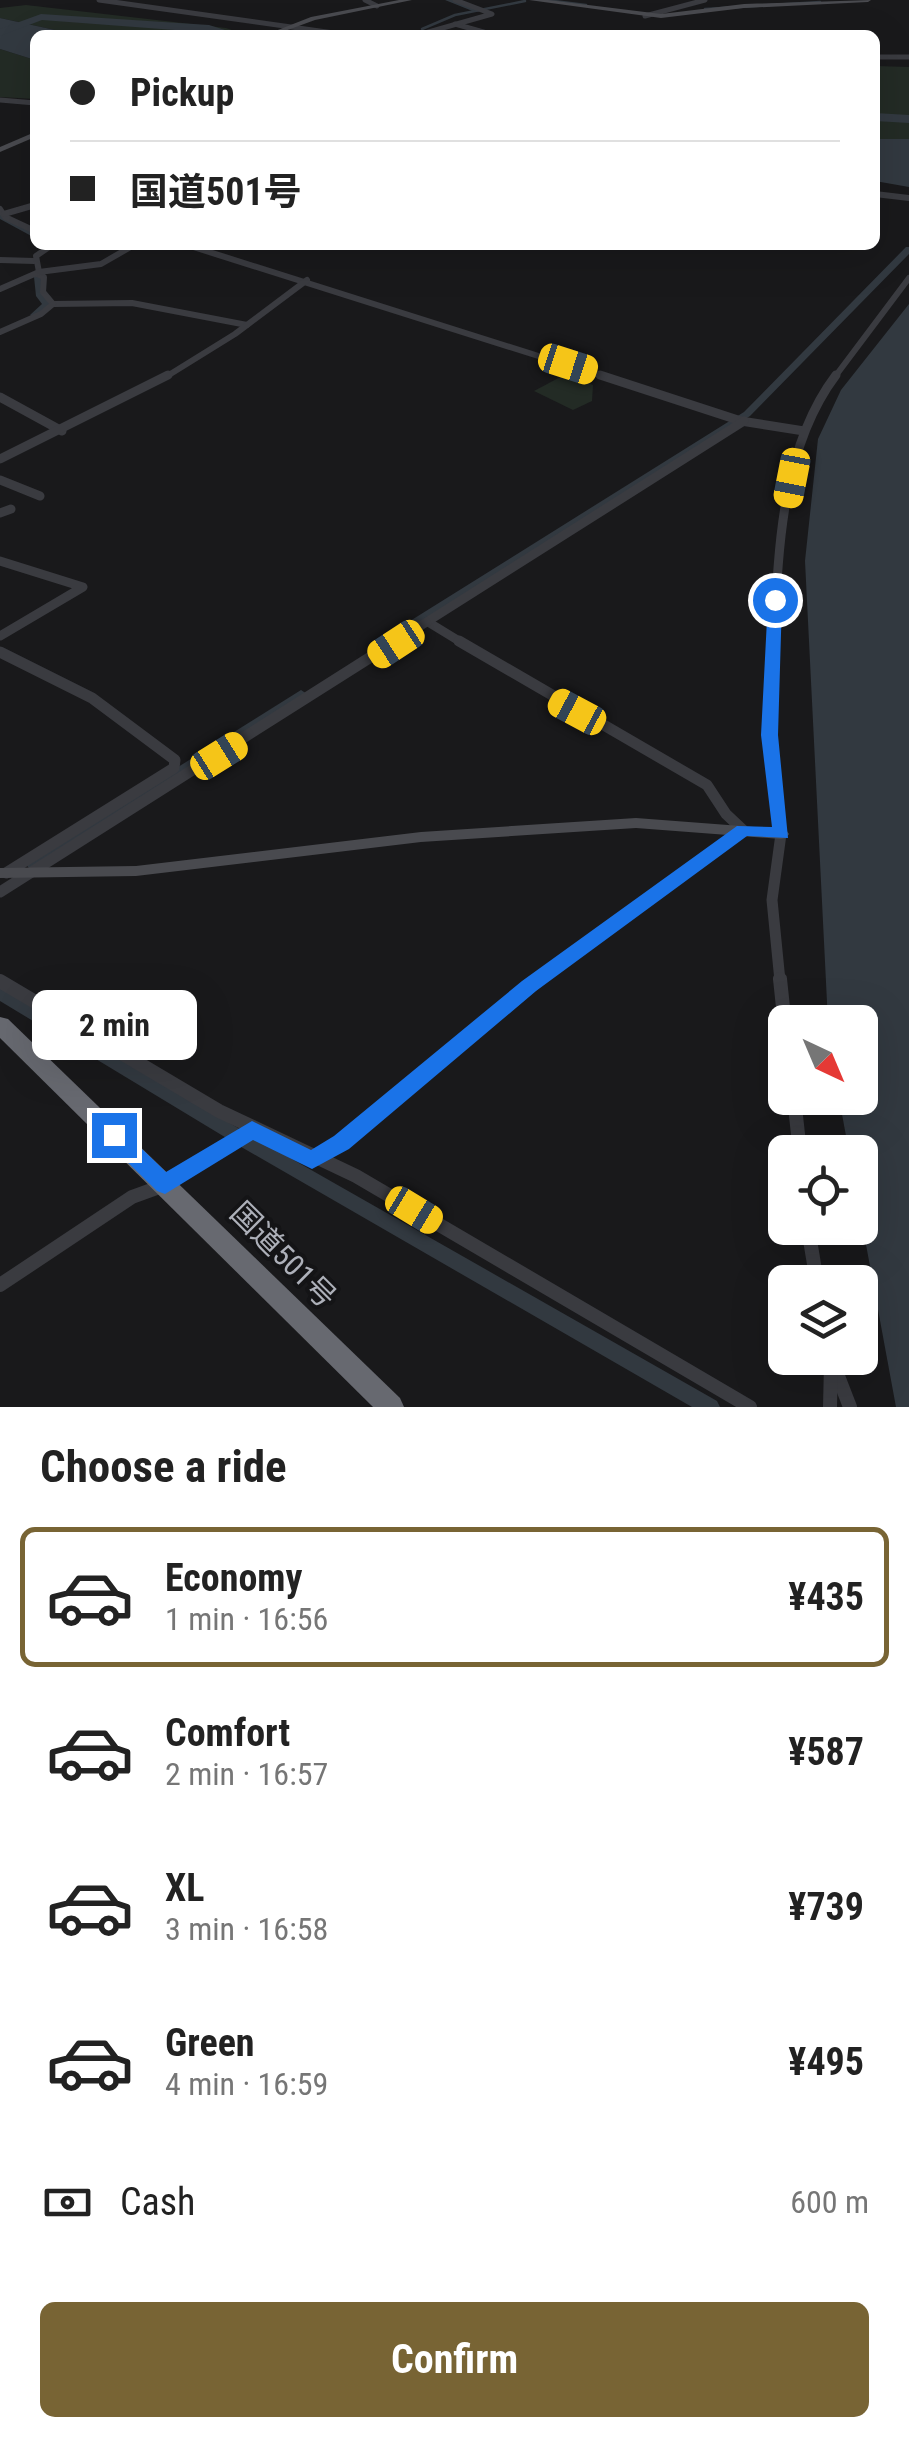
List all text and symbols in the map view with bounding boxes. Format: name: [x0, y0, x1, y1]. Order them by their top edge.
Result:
text: Pickup: [130, 71, 234, 115]
text: 国道501号: [130, 170, 302, 214]
car: [535, 340, 601, 388]
car: [772, 446, 812, 510]
route start: [753, 578, 798, 623]
car: [363, 615, 429, 673]
car: [543, 685, 611, 739]
car: [186, 727, 252, 785]
callout: 2 min: [32, 990, 196, 1060]
north arrow: [768, 1005, 878, 1115]
map controls: [768, 1005, 878, 1375]
text: 2 min: [79, 1006, 150, 1044]
route end: [92, 1113, 137, 1158]
button: locate: [768, 1135, 878, 1245]
car: [381, 1182, 447, 1238]
street label: 国道501号: [223, 1195, 343, 1315]
button: layers: [768, 1265, 878, 1375]
text: Choose a ride: [40, 1440, 287, 1493]
icon: car: [45, 1552, 135, 1642]
text: Economy: [165, 1556, 302, 1600]
text: ¥435: [788, 1575, 864, 1619]
text: 1 min · 16:56: [165, 1600, 328, 1638]
icon: car: [45, 1707, 135, 1797]
text: Comfort: [165, 1711, 290, 1755]
text: ¥587: [788, 1730, 864, 1774]
text: 2 min · 16:57: [165, 1755, 328, 1793]
icon: car: [45, 1862, 135, 1952]
text: XL: [165, 1866, 204, 1910]
text: ¥739: [788, 1885, 864, 1929]
text: 3 min · 16:58: [165, 1910, 328, 1948]
icon: car: [45, 2017, 135, 2107]
text: Green: [165, 2021, 255, 2065]
text: ¥495: [788, 2040, 864, 2084]
text: 4 min · 16:59: [165, 2065, 328, 2103]
icon: cash: [40, 2175, 95, 2230]
text: Cash: [120, 2180, 195, 2224]
text: 600 m: [790, 2183, 869, 2221]
button: Confirm: [40, 2302, 869, 2417]

